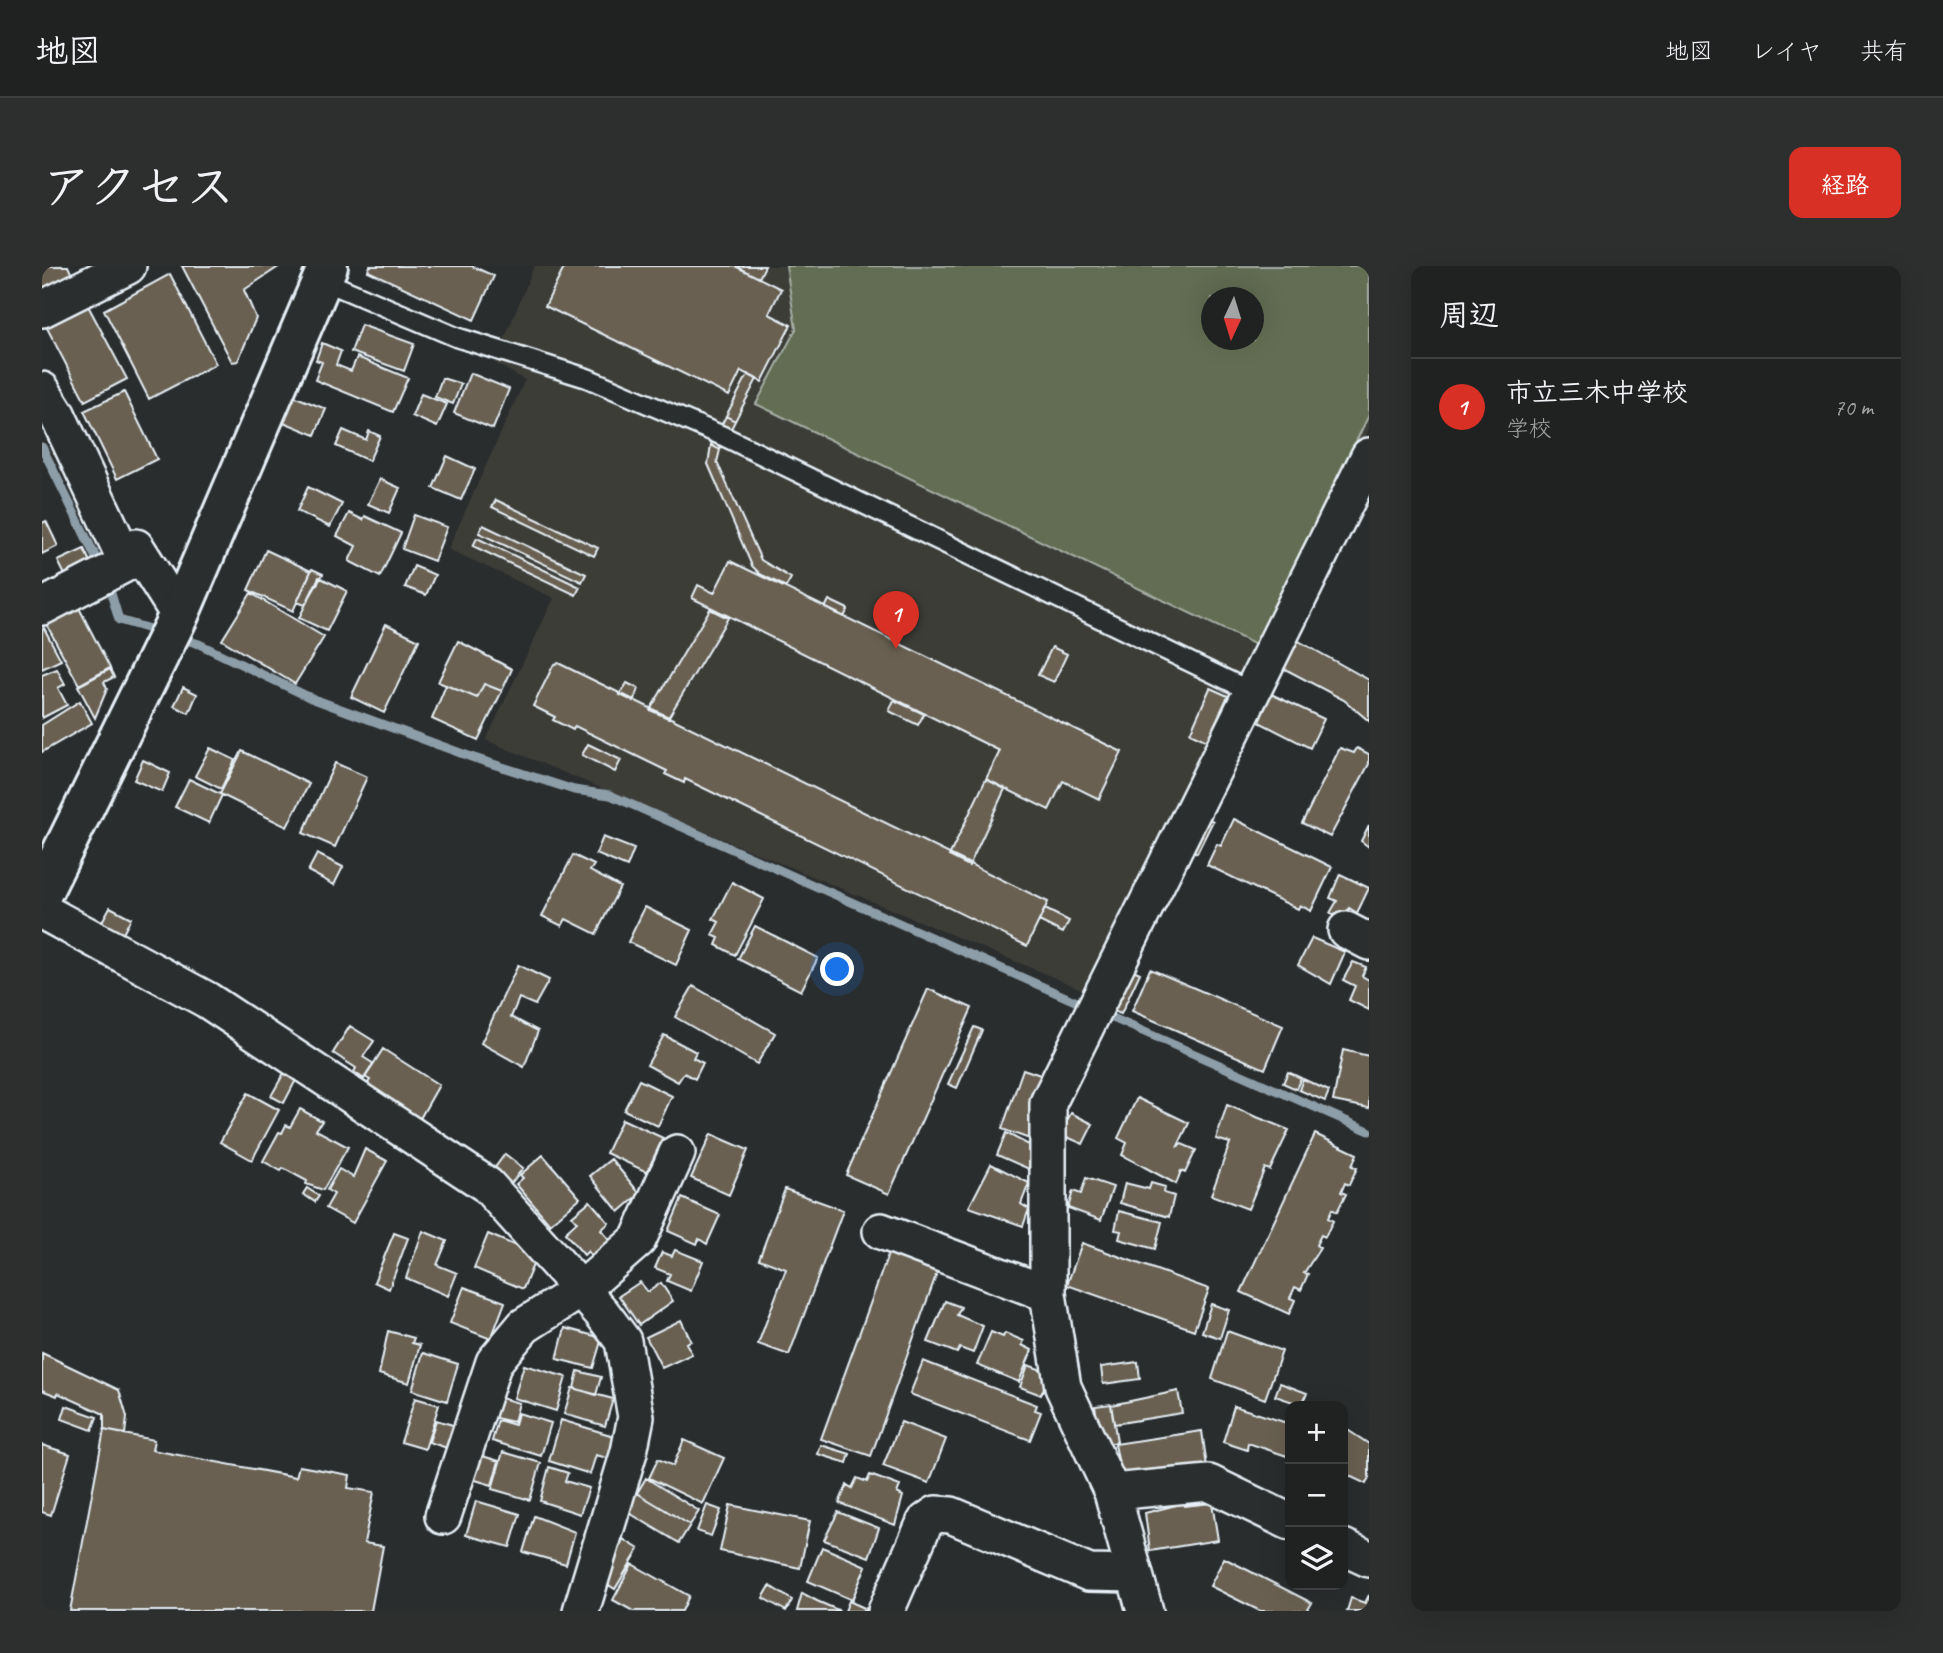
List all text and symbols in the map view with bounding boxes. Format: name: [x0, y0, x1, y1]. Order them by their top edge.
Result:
text: 地図: [35, 30, 101, 72]
text: 地図: [1665, 36, 1713, 66]
text: レイヤ: [1751, 36, 1822, 66]
text: 共有: [1860, 36, 1908, 66]
button: 経路: [1789, 147, 1901, 218]
text: アクセス: [42, 156, 235, 218]
north arrow: [1201, 287, 1264, 350]
text: 周辺: [1439, 296, 1499, 334]
text: 市立三木中学校: [1506, 376, 1688, 409]
text: 1: [1457, 393, 1467, 422]
text: 70 m: [1834, 393, 1873, 422]
text: 学校: [1506, 414, 1552, 443]
pin: 1: [873, 591, 919, 649]
your location: [820, 952, 854, 986]
map controls: [1285, 1401, 1348, 1590]
button: +: [1285, 1401, 1348, 1464]
button: −: [1285, 1464, 1348, 1527]
button: layers: [1285, 1527, 1348, 1590]

